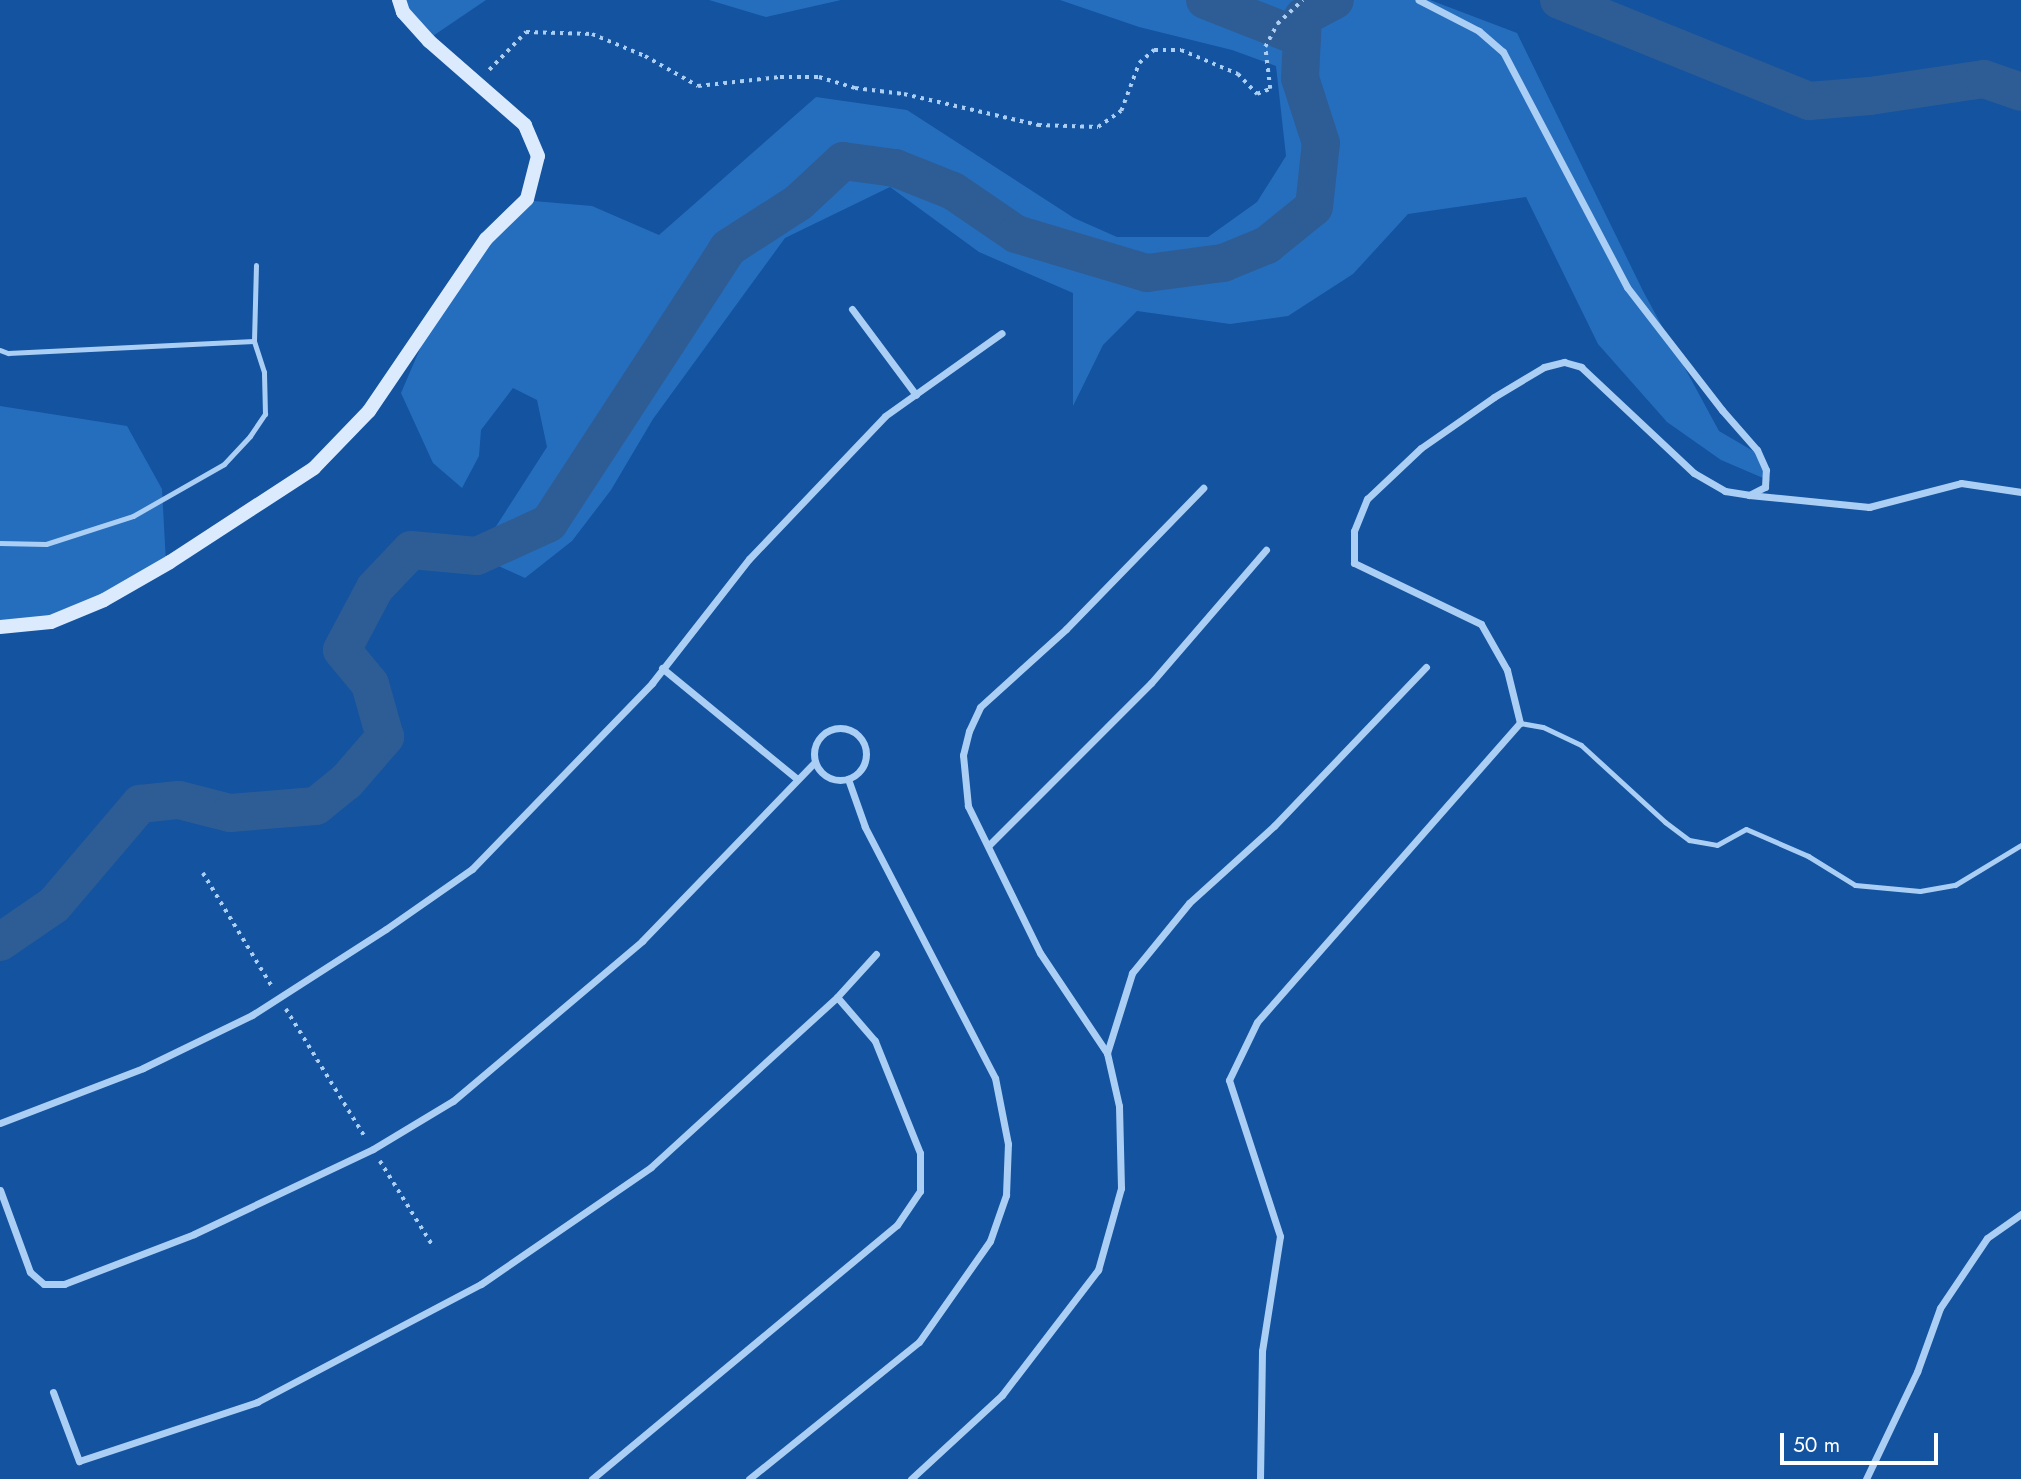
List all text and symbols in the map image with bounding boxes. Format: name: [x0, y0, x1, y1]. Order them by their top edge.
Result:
scale bar: [1783, 1420, 1940, 1464]
text: 50 m: [1793, 1430, 1840, 1460]

